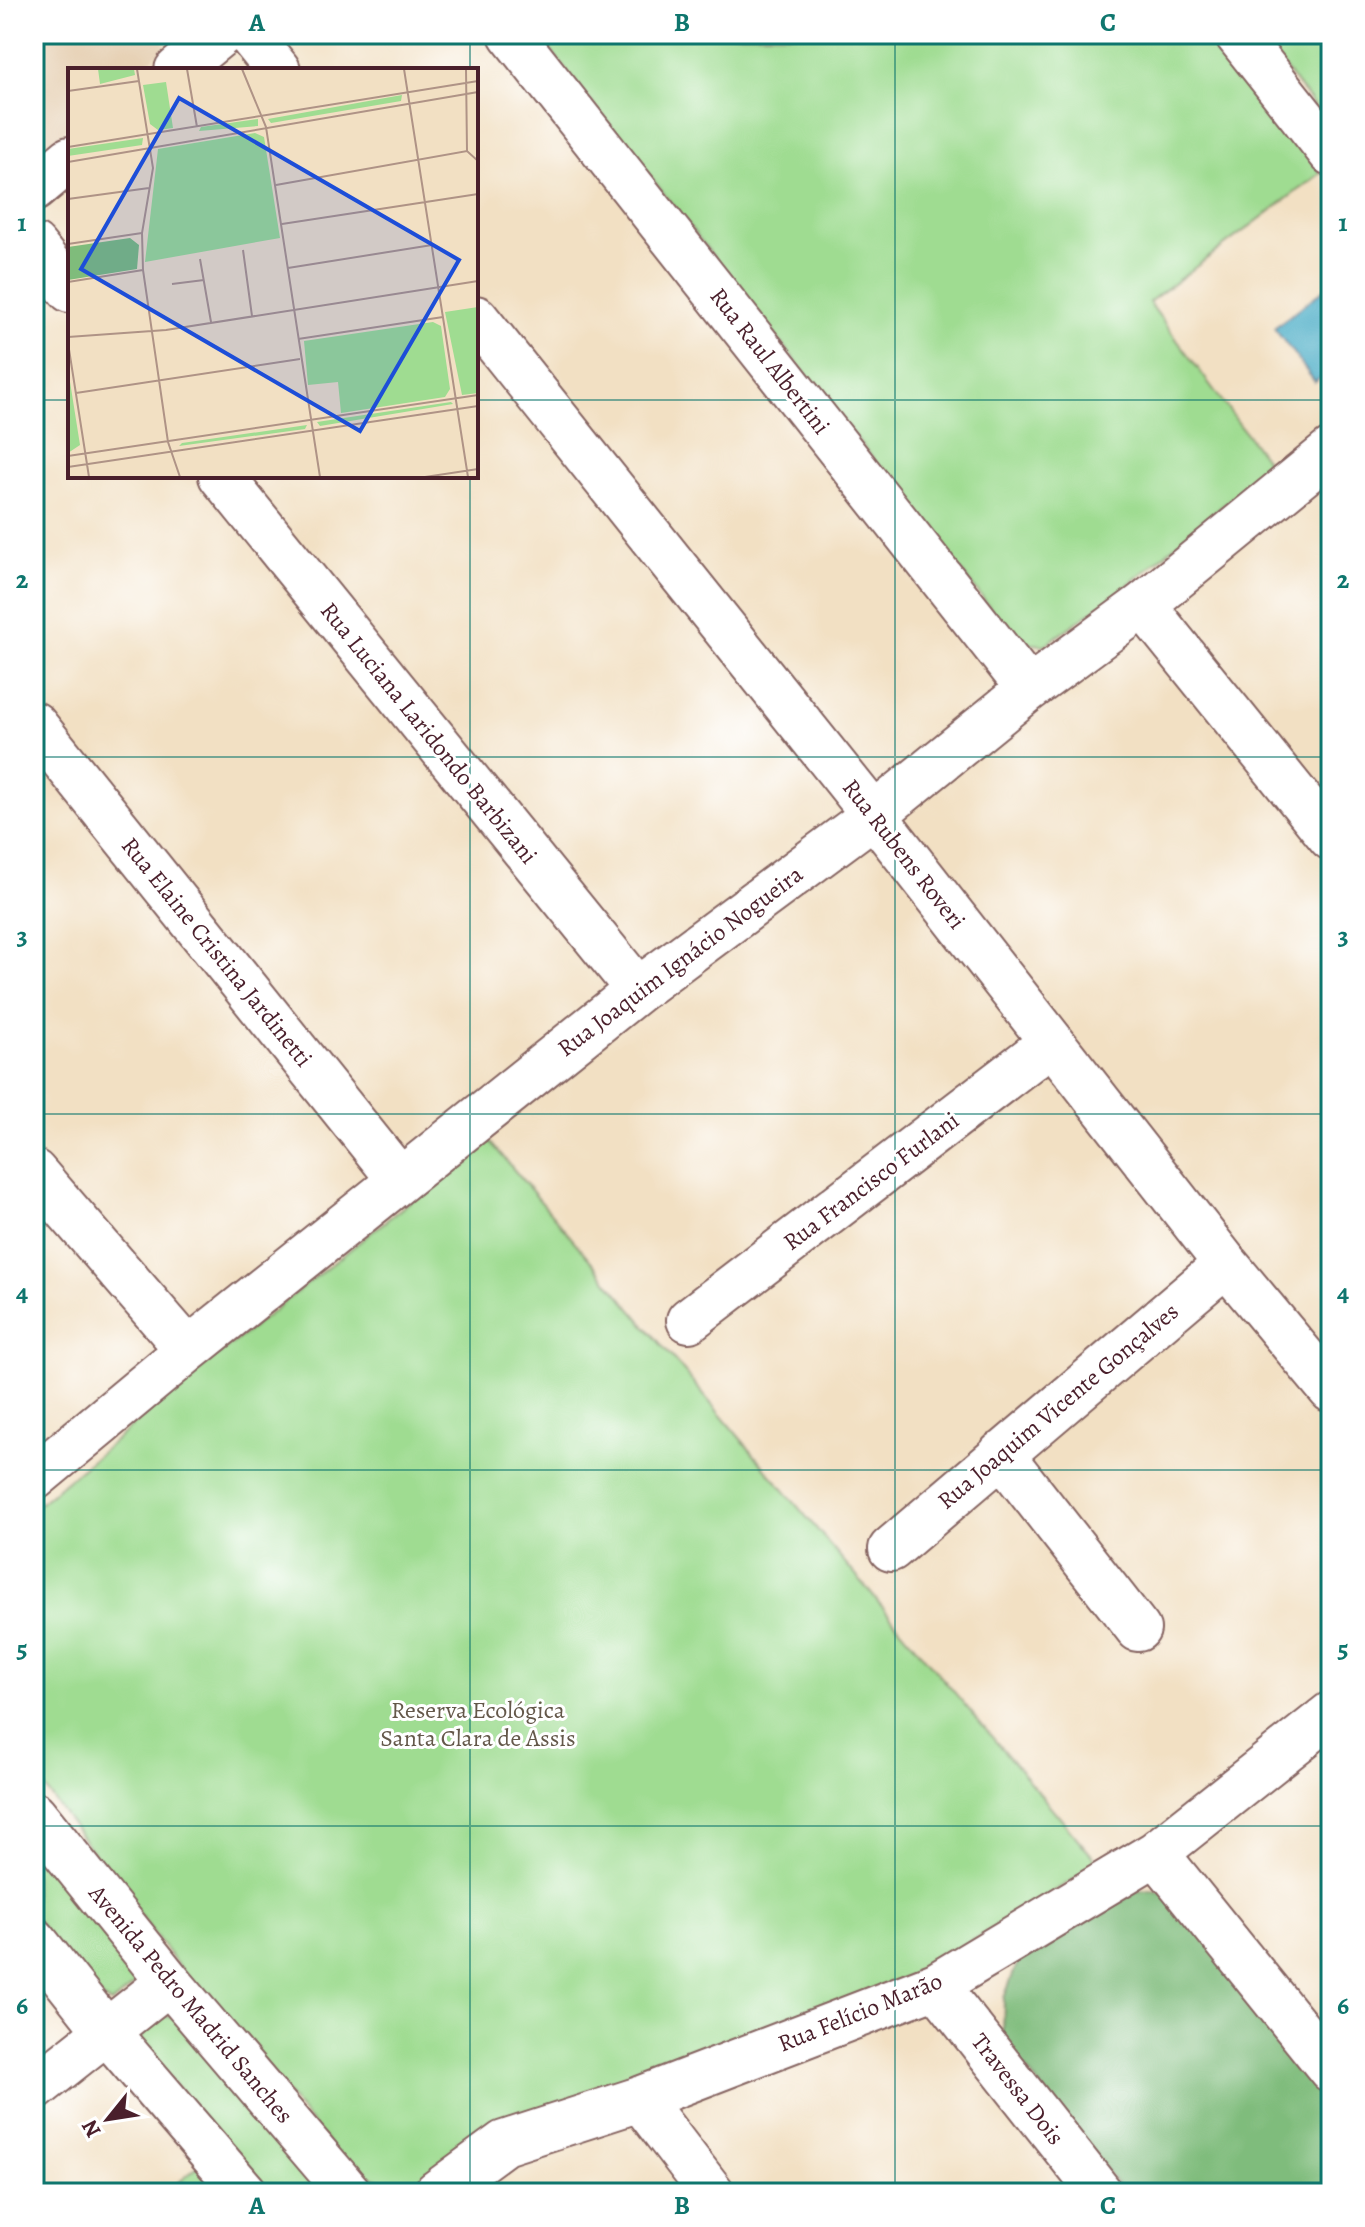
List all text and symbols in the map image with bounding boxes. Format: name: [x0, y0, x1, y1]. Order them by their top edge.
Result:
text: A: [248, 5, 266, 40]
text: B: [674, 5, 690, 40]
text: C: [1100, 5, 1116, 40]
inset map: [68, 68, 478, 478]
text: 1: [17, 205, 27, 240]
text: 1: [1338, 205, 1348, 240]
street label: Rua Raul Albertini: [703, 281, 837, 441]
text: 2: [16, 562, 29, 597]
text: 2: [1337, 562, 1350, 597]
street label: Rua Luciana Laridondo Barbizani: [313, 596, 545, 870]
street label: Rua Rubens Roveri: [835, 772, 973, 936]
street label: Rua Elaine Cristina Jardinetti: [114, 830, 320, 1074]
street label: Rua Joaquim Ignácio Nogueira: [551, 858, 810, 1064]
text: 3: [16, 918, 28, 953]
text: 3: [1337, 918, 1349, 953]
street label: Rua Francisco Furlani: [777, 1104, 965, 1258]
text: 4: [16, 1275, 28, 1310]
text: 4: [1337, 1275, 1349, 1310]
street label: Rua Joaquim Vicente Gonçalves: [931, 1296, 1185, 1516]
text: 5: [16, 1631, 28, 1666]
text: 5: [1337, 1631, 1349, 1666]
park label: Reserva Ecológica Santa Clara de Assis: [380, 1694, 576, 1754]
street label: Avenida Pedro Madrid Sanches: [81, 1877, 300, 2130]
street label: Rua Felício Marão: [773, 1964, 947, 2060]
text: 6: [16, 1988, 28, 2023]
text: 6: [1337, 1988, 1349, 2023]
street label: Travessa Dois: [964, 2027, 1072, 2151]
north arrow: [68, 2079, 148, 2159]
text: N: [75, 2114, 109, 2143]
text: A: [248, 2188, 266, 2223]
text: B: [674, 2188, 690, 2223]
text: C: [1100, 2188, 1116, 2223]

